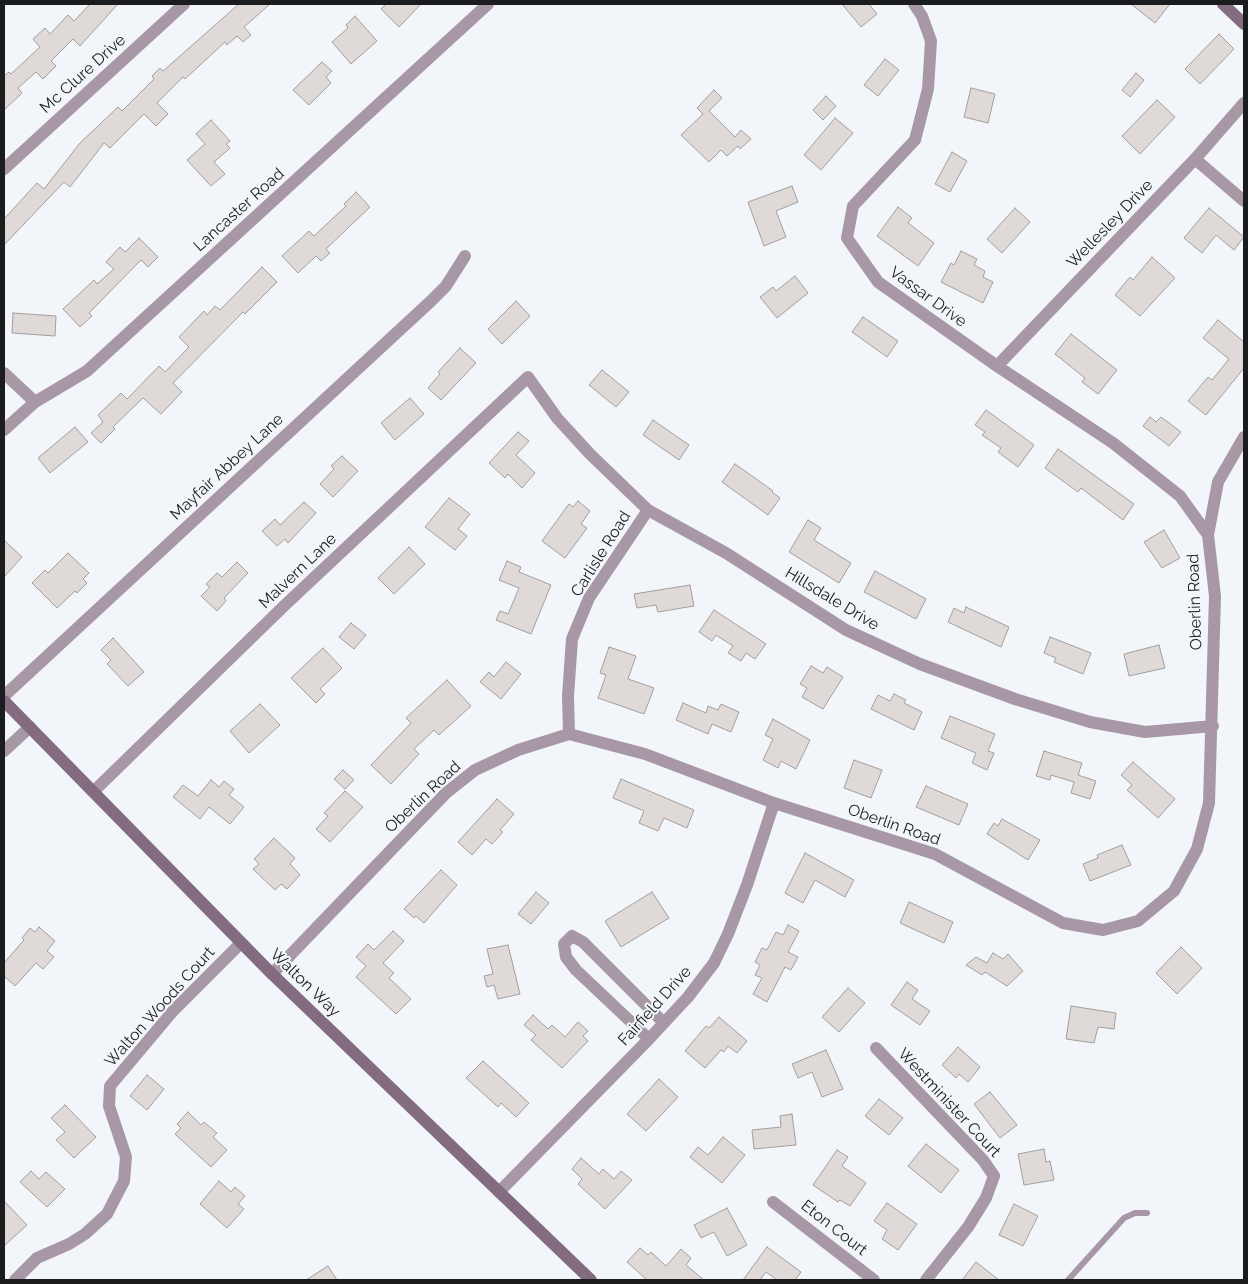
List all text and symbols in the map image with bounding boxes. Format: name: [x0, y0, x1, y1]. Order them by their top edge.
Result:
street label: Mc Clure Drive: [36, 31, 130, 117]
street label: Lancaster Road: [190, 164, 288, 256]
street label: Wellesley Drive: [1063, 176, 1157, 272]
street label: Vassar Drive: [886, 263, 970, 331]
street label: Mayfair Abbey Lane: [167, 410, 287, 524]
street label: Carlisle Road: [567, 508, 635, 600]
street label: Malvern Lane: [255, 529, 341, 613]
street label: Oberlin Road: [1184, 553, 1206, 651]
street label: Hillsdale Drive: [781, 563, 883, 635]
street label: Oberlin Road: [381, 757, 465, 837]
street label: Oberlin Road: [845, 800, 943, 850]
street label: Walton Woods Court: [101, 943, 219, 1071]
street label: Walton Way: [266, 945, 344, 1021]
street label: Fairfield Drive: [614, 962, 696, 1050]
street label: Westminister Court: [894, 1044, 1004, 1162]
street label: Eton Court: [797, 1196, 871, 1260]

